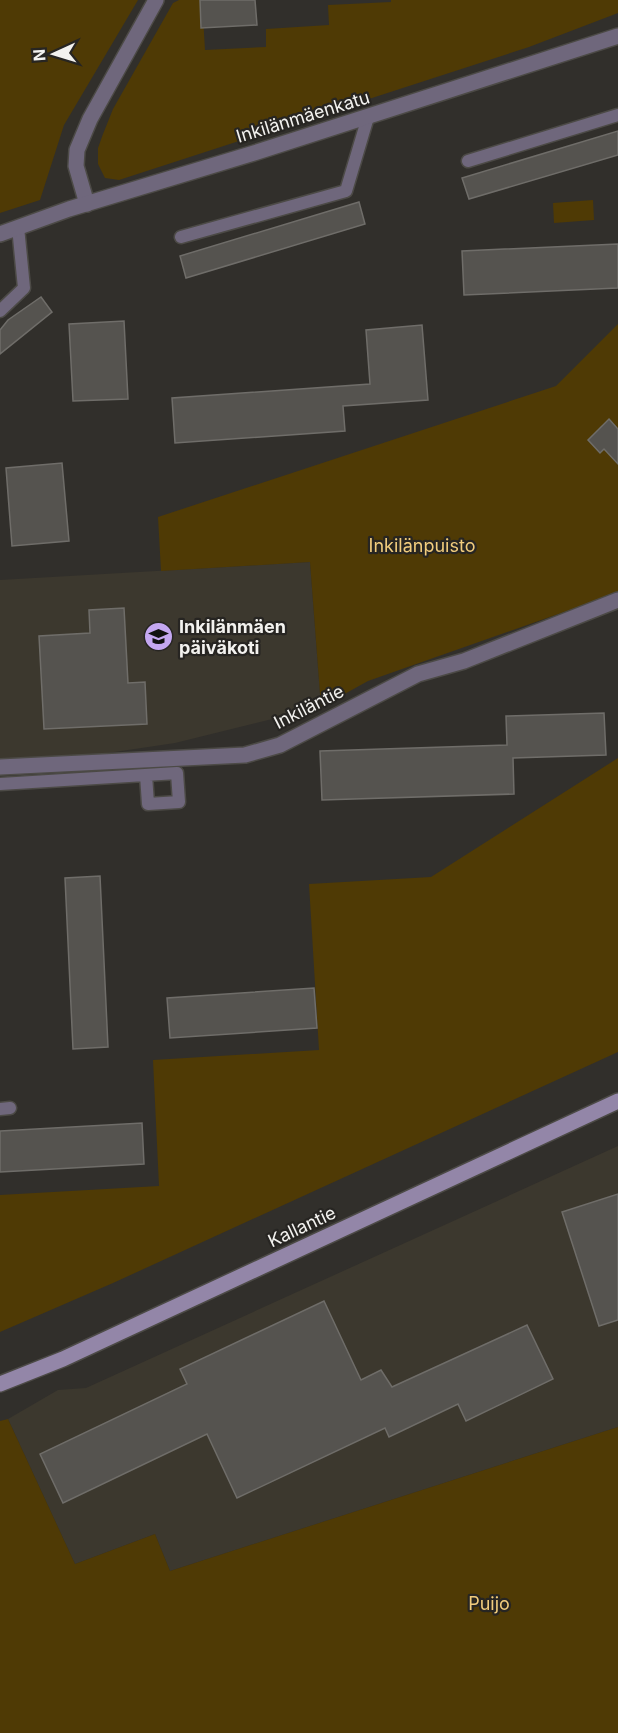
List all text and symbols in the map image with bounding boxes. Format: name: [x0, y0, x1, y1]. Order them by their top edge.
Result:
north arrow: [24, 24, 84, 84]
text: N: [29, 48, 49, 62]
street label: Inkilänmäenkatu: [234, 86, 372, 147]
park label: Inkilänpuisto: [369, 535, 475, 556]
place label: Inkilänmäen päiväkoti: [179, 616, 286, 658]
school or university icon: Inkilänmäen päiväkoti: [142, 621, 174, 653]
street label: Inkiläntie: [270, 680, 347, 733]
street label: Kallantie: [265, 1202, 339, 1251]
park label: Puijo: [468, 1593, 510, 1614]

